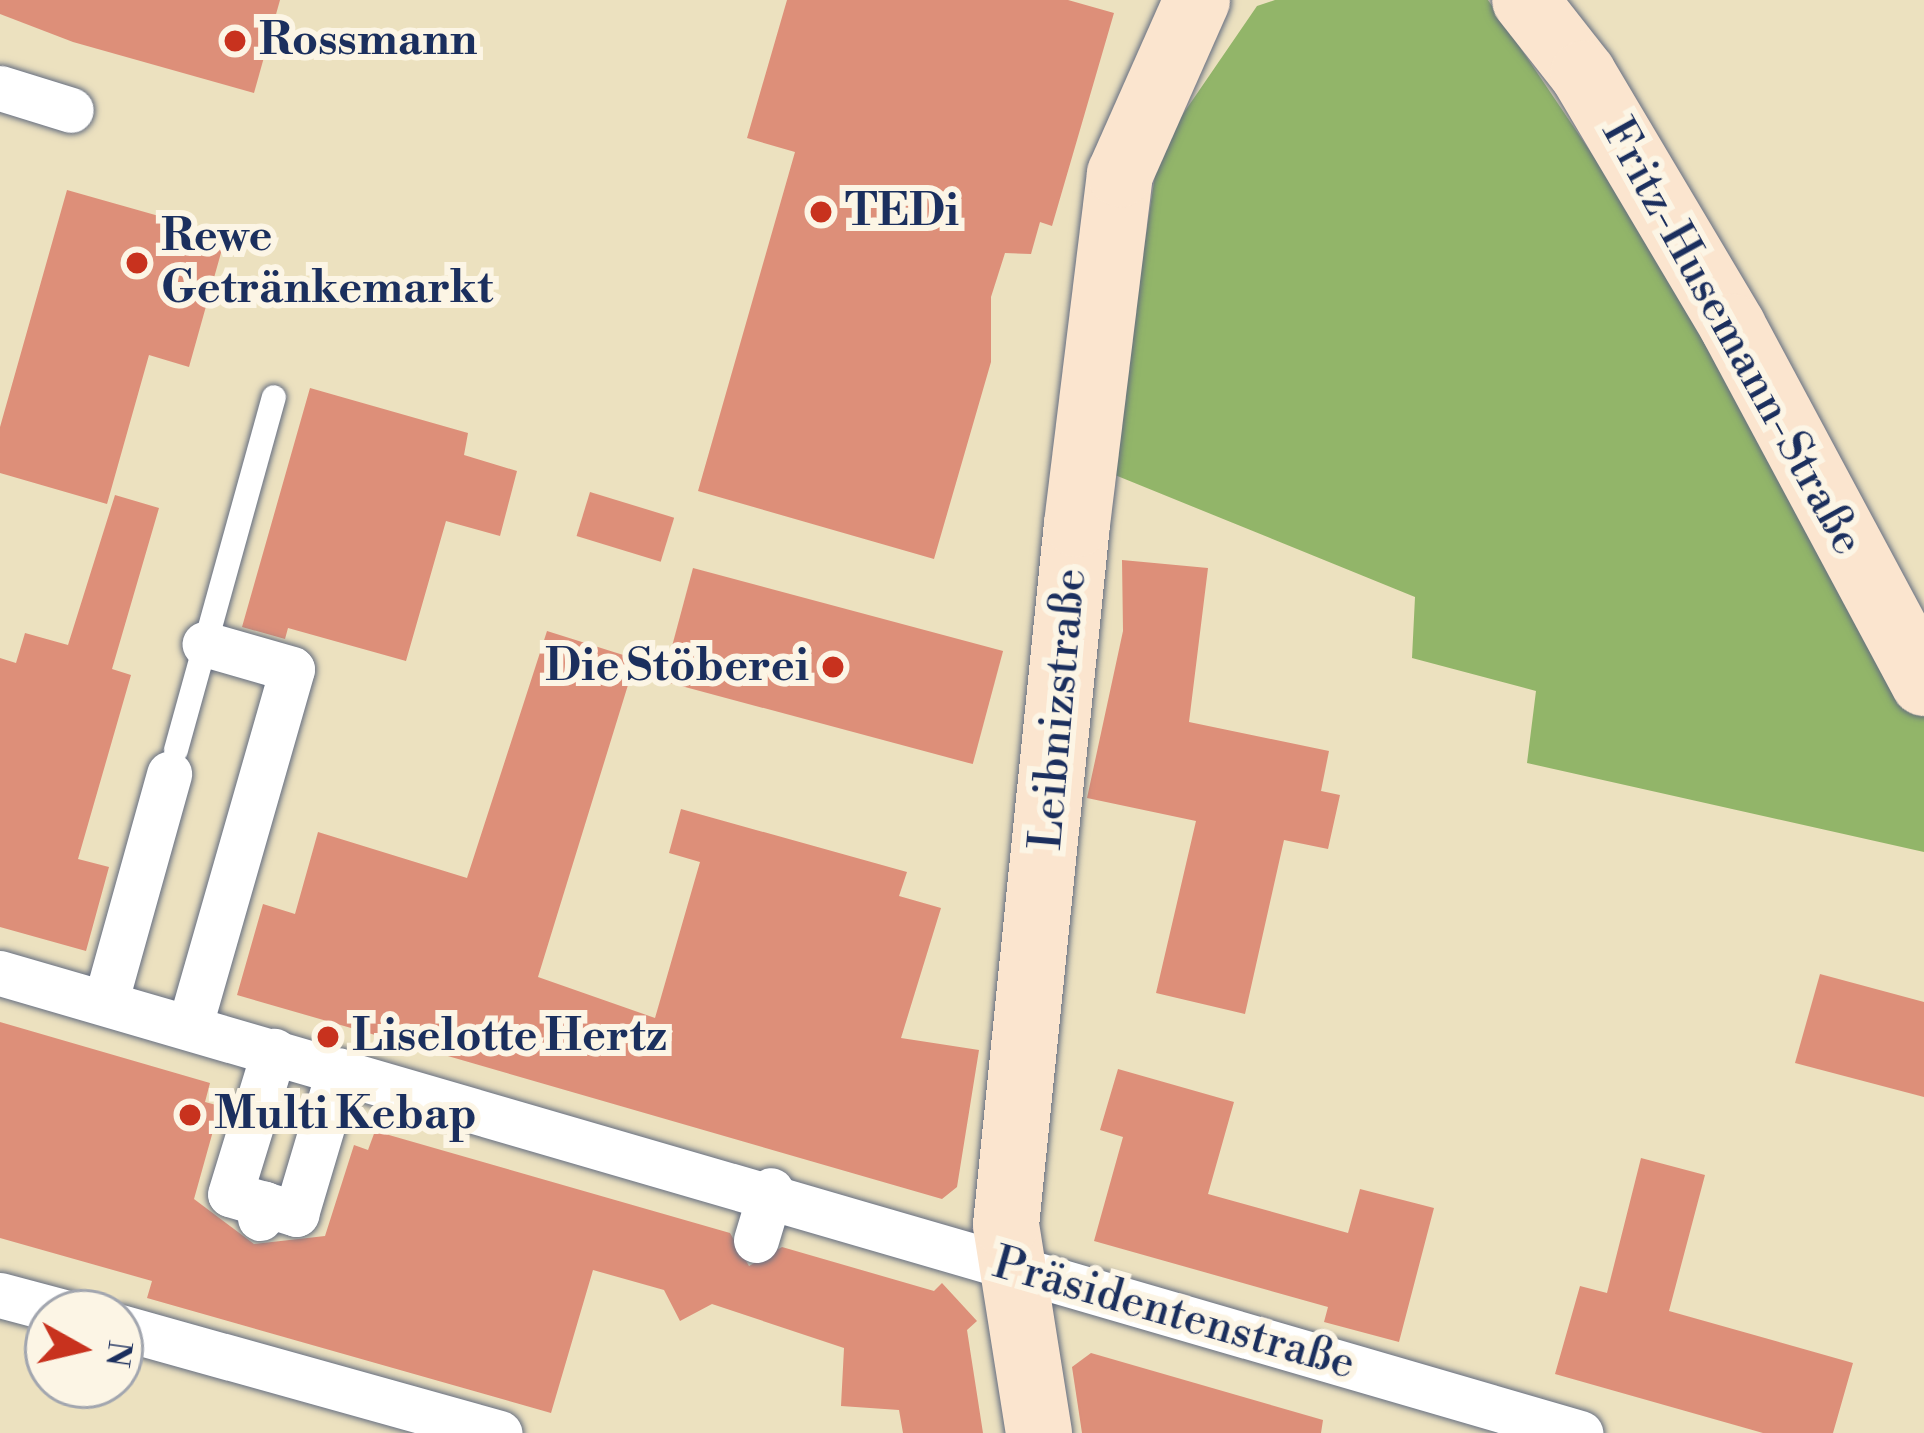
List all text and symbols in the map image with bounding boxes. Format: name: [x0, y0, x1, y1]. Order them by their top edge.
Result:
place label: Rossmann: [259, 14, 477, 68]
marker: Rossmann: [222, 28, 248, 54]
street label: Fritz-Husemann-Straße: [1590, 110, 1874, 564]
place label: TEDi: [845, 185, 959, 239]
marker: TEDi: [808, 199, 834, 225]
place label: Rewe Getränkemarkt: [161, 210, 493, 316]
marker: Rewe Getränkemarkt: [124, 250, 150, 276]
street label: Leibnizstraße: [1020, 566, 1098, 852]
place label: Die Stöberei: [545, 640, 809, 694]
marker: Die Stöberei: [820, 654, 846, 680]
place label: Liselotte Hertz: [352, 1010, 667, 1064]
marker: Liselotte Hertz: [315, 1024, 341, 1050]
place label: Multi Kebap: [214, 1088, 477, 1142]
marker: Multi Kebap: [177, 1102, 203, 1128]
street label: Präsidentenstraße: [987, 1237, 1361, 1391]
north arrow: [24, 1289, 144, 1409]
text: N: [95, 1338, 139, 1369]

